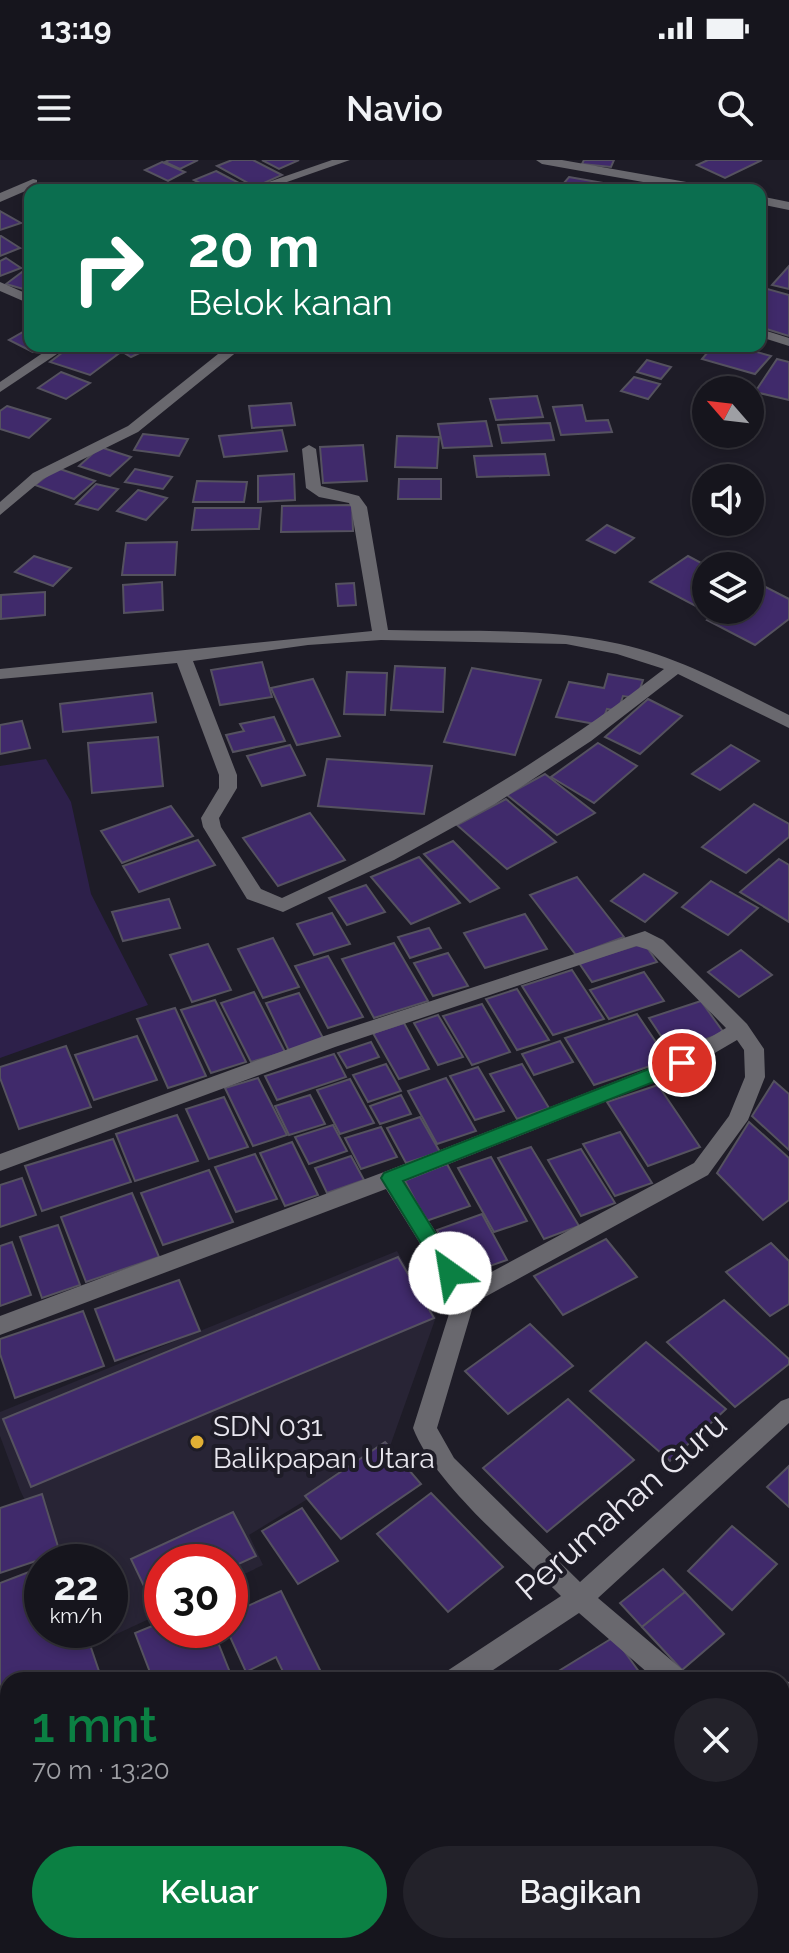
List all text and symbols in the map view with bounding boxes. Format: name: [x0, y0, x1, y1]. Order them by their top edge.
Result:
text: 13:19: [40, 11, 111, 46]
icon: menu: [32, 86, 76, 130]
icon: search: [713, 86, 757, 130]
text: Navio: [346, 87, 443, 129]
text: 20 m: [188, 214, 320, 280]
icon: right: [56, 216, 160, 320]
text: Belok kanan: [188, 281, 393, 323]
north arrow: [692, 376, 764, 448]
map controls: [692, 376, 764, 624]
button: sound: [692, 464, 764, 536]
button: layers: [692, 552, 764, 624]
pin: [648, 1029, 716, 1097]
icon: arrive: [660, 1041, 704, 1085]
position arrow: [408, 1231, 492, 1315]
street label: Perumahan Guru: [507, 1404, 735, 1608]
place label: SDN 031 Balikpapan Utara: [213, 1410, 435, 1475]
marker: SDN 031 Balikpapan Utara: [188, 1433, 206, 1451]
speed limit sign: 30: [144, 1544, 248, 1648]
text: 22: [53, 1562, 99, 1609]
text: km/h: [50, 1604, 102, 1628]
text: 1 mnt: [32, 1697, 157, 1753]
button: close: [674, 1698, 758, 1782]
text: 70 m · 13:20: [32, 1755, 170, 1785]
button: Keluar: [32, 1846, 387, 1938]
button: Bagikan: [403, 1846, 758, 1938]

